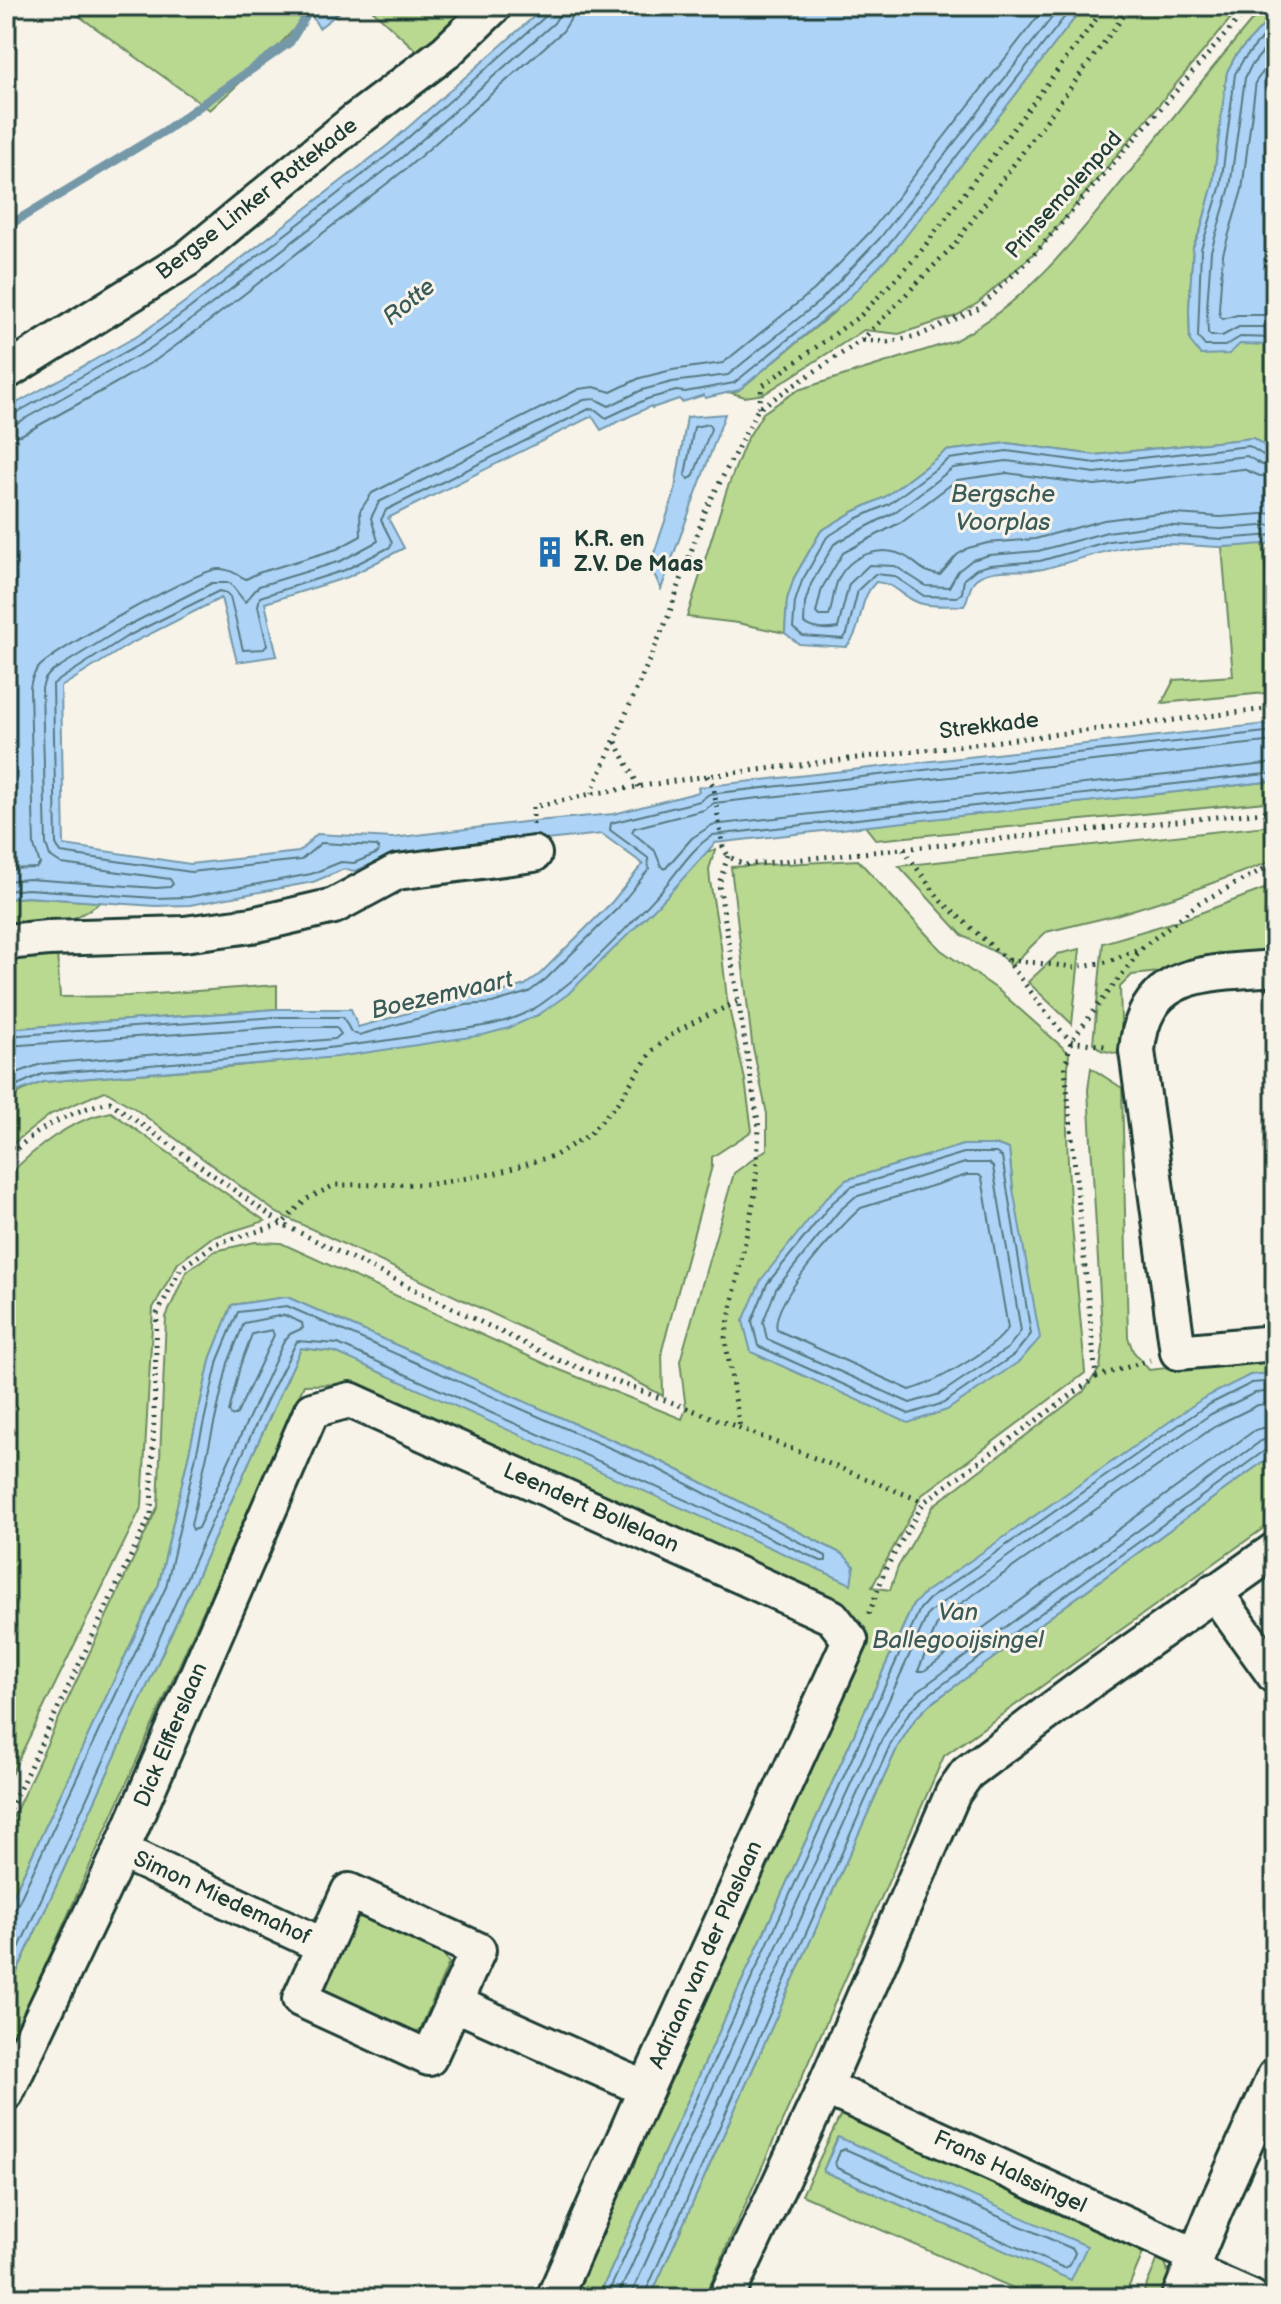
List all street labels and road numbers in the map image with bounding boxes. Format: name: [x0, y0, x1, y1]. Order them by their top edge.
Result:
street label: Bergse Linker Rottekade: [151, 112, 363, 286]
street label: Prinsemolenpad: [1000, 126, 1128, 264]
street label: Strekkade: [938, 707, 1040, 745]
street label: Leendert Bollelaan: [499, 1457, 683, 1559]
street label: Dick Elfferslaan: [128, 1659, 214, 1811]
street label: Adriaan van der Plaslaan: [644, 1837, 768, 2073]
street label: Simon Miedemahof: [129, 1845, 315, 1951]
street label: Frans Halssingel: [929, 2125, 1091, 2219]

